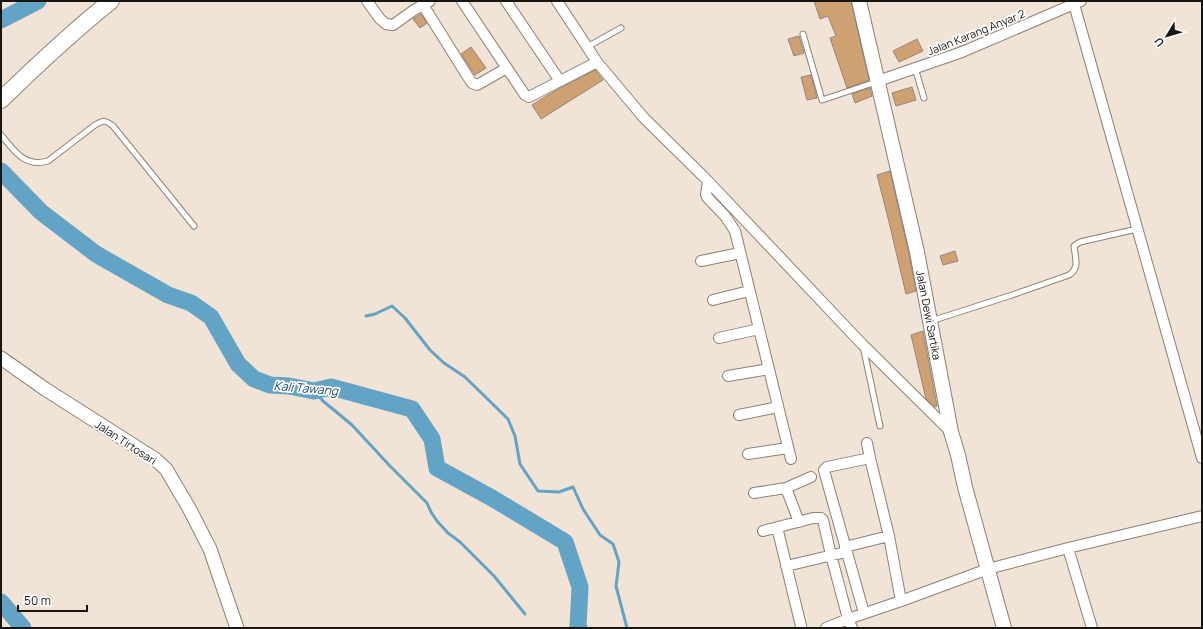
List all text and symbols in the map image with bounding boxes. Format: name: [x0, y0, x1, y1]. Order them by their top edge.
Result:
street label: Jalan Karang Anyar 2: [925, 6, 1027, 58]
north arrow: [1147, 16, 1187, 56]
text: U: [1150, 35, 1167, 50]
street label: Jalan Dewi Sartika: [913, 269, 945, 361]
water label: Kali Tawang: [273, 377, 340, 399]
street label: Jalan Tirtosari: [92, 416, 160, 468]
scale bar: [18, 587, 87, 613]
text: 50 m: [24, 592, 51, 609]

